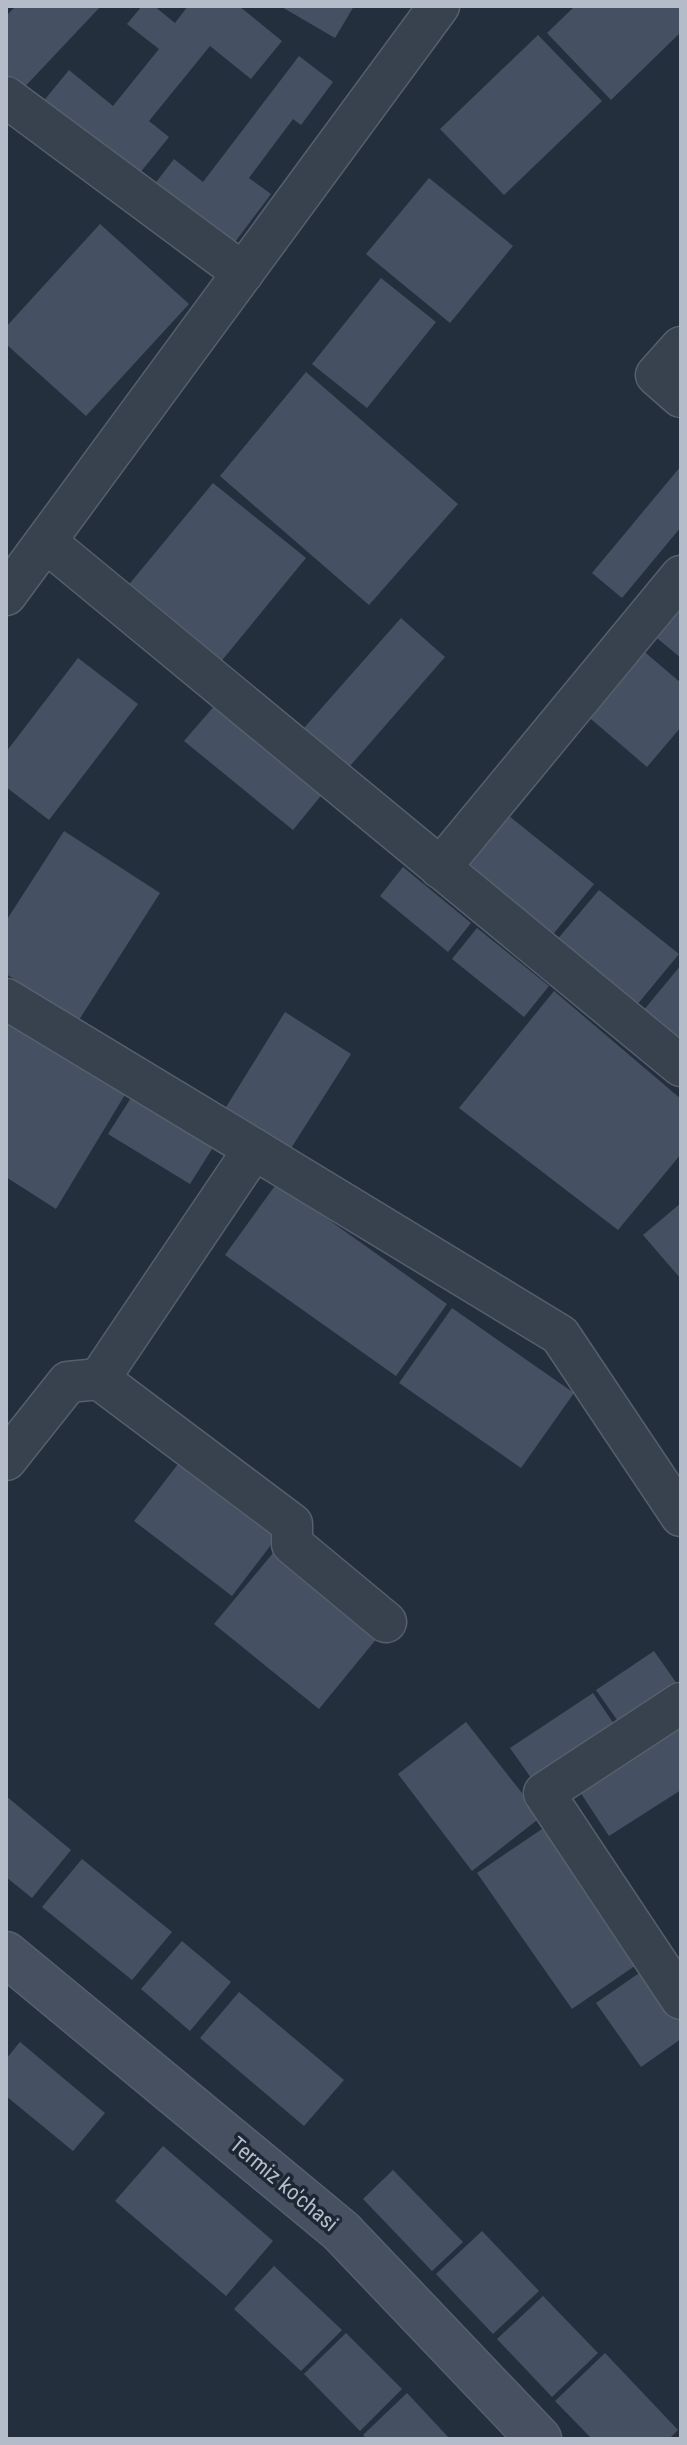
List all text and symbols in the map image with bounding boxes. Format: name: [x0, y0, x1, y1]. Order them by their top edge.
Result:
street label: Termiz ko'chasi: [225, 2132, 343, 2236]

